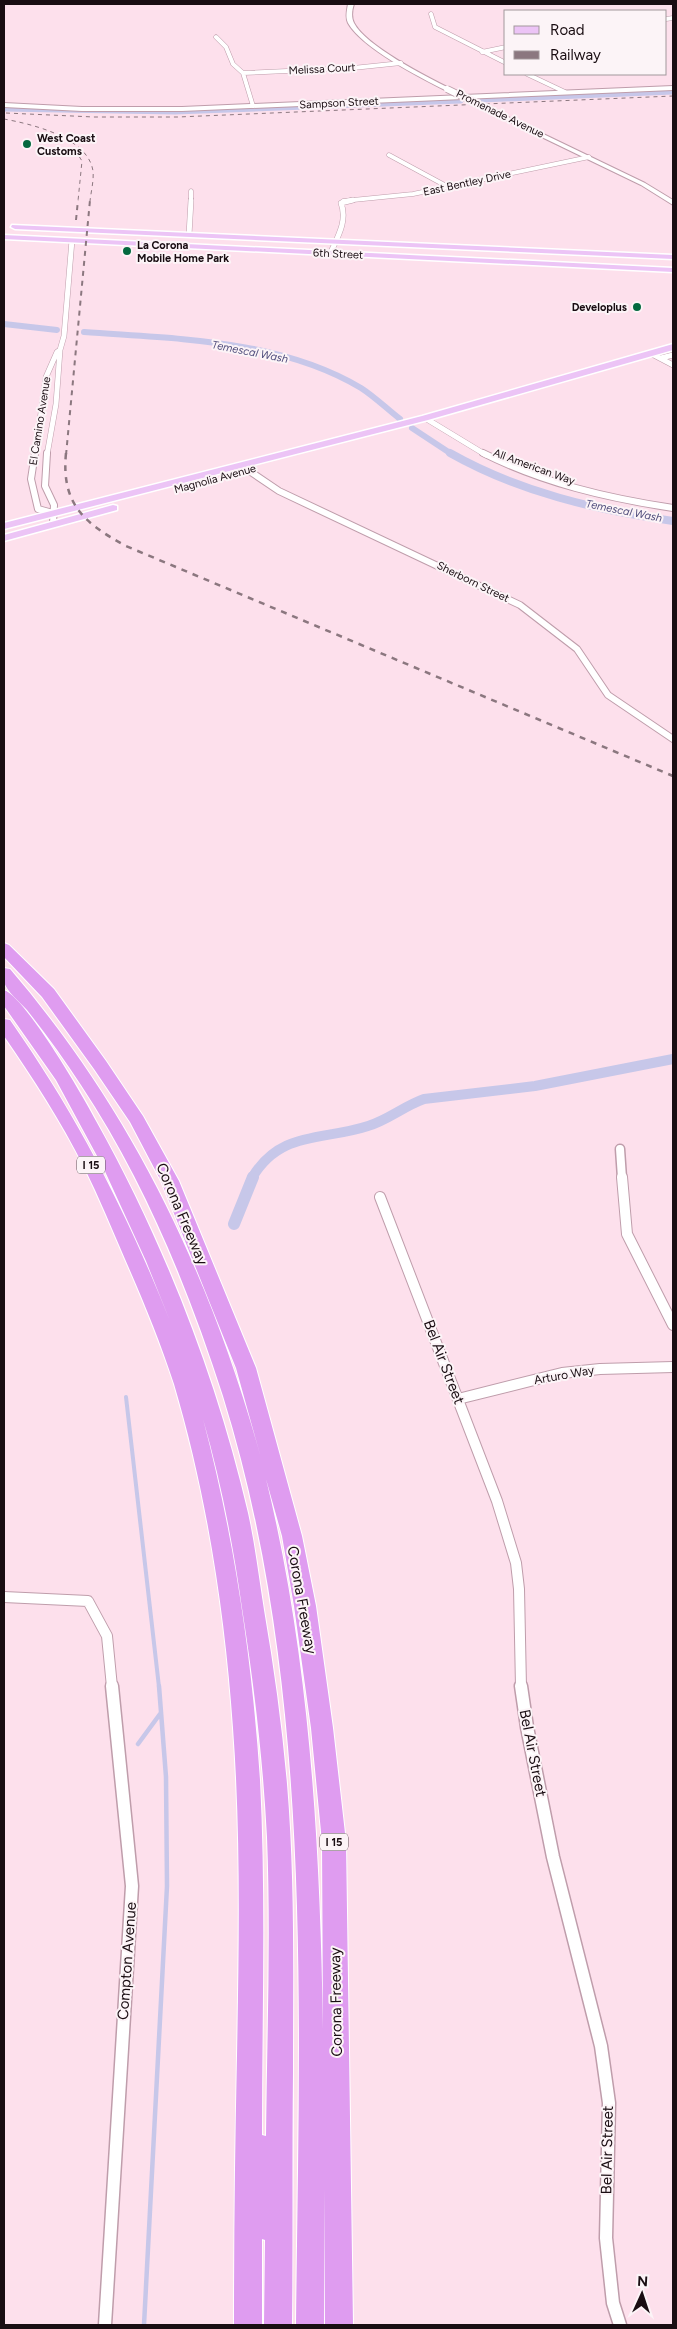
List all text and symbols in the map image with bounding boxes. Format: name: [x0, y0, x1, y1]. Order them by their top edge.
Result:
legend: [504, 10, 667, 75]
text: Road: [550, 21, 585, 39]
text: Railway: [550, 46, 601, 64]
street label: Melissa Court: [288, 61, 356, 77]
street label: Promenade Avenue: [454, 87, 546, 141]
street label: Sampson Street: [299, 94, 379, 112]
place label: West Coast Customs: [37, 132, 96, 158]
marker: West Coast Customs: [21, 138, 33, 150]
street label: East Bentley Drive: [422, 167, 512, 199]
place label: La Corona Mobile Home Park: [137, 239, 229, 265]
marker: La Corona Mobile Home Park: [121, 245, 133, 257]
street label: 6th Street: [313, 246, 363, 262]
place label: Developlus: [572, 301, 627, 314]
marker: Developlus: [631, 301, 643, 313]
water label: Temescal Wash: [211, 338, 289, 366]
street label: El Camino Avenue: [27, 376, 53, 466]
street label: All American Way: [491, 446, 577, 488]
street label: Magnolia Avenue: [173, 462, 257, 496]
water label: Temescal Wash: [585, 497, 663, 525]
street label: Sherborn Street: [435, 559, 511, 605]
road number: I 15: [77, 1156, 105, 1174]
street label: Corona Freeway: [152, 1160, 212, 1268]
street label: Bel Air Street: [420, 1317, 468, 1407]
street label: Arturo Way: [533, 1363, 596, 1387]
street label: Corona Freeway: [284, 1545, 320, 1655]
street label: Bel Air Street: [516, 1708, 550, 1799]
road number: I 15: [320, 1834, 348, 1850]
street label: Compton Avenue: [114, 1901, 140, 2021]
street label: Corona Freeway: [326, 1947, 346, 2057]
street label: Bel Air Street: [597, 2105, 617, 2195]
north arrow: [617, 2269, 667, 2319]
text: N: [637, 2273, 649, 2290]

